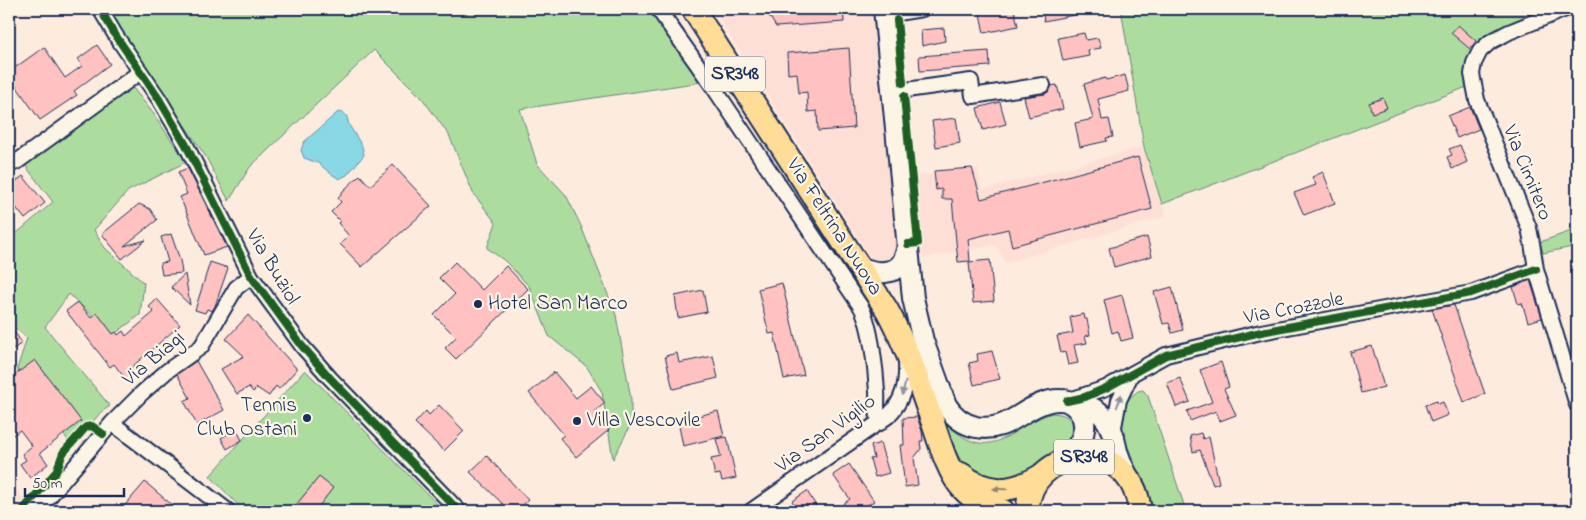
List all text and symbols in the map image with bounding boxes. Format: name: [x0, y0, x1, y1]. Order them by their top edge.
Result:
road number: SR348: [705, 56, 765, 92]
street label: Via Cimitero: [1494, 120, 1560, 225]
street label: Via Feltrina Nuova: [778, 151, 890, 302]
street label: Via Buziol: [237, 223, 306, 311]
street label: Via Crozzole: [1241, 285, 1347, 334]
place label: Hotel San Marco: [488, 289, 628, 319]
marker: Hotel San Marco: [472, 298, 484, 310]
street label: Via Biagi: [115, 324, 193, 396]
one-way arrow: [900, 381, 908, 396]
street label: Via San Vigilio: [769, 387, 884, 483]
place label: Tennis Club Ostani: [197, 391, 297, 445]
one-way arrow: [1115, 394, 1123, 409]
place label: Villa Vescovile: [586, 406, 701, 436]
marker: Tennis Club Ostani: [301, 412, 313, 424]
marker: Villa Vescovile: [571, 415, 583, 427]
road number: SR348: [1054, 440, 1114, 474]
scale bar: [25, 465, 124, 497]
text: 50 m: [32, 473, 63, 495]
one-way arrow: [992, 485, 1008, 493]

